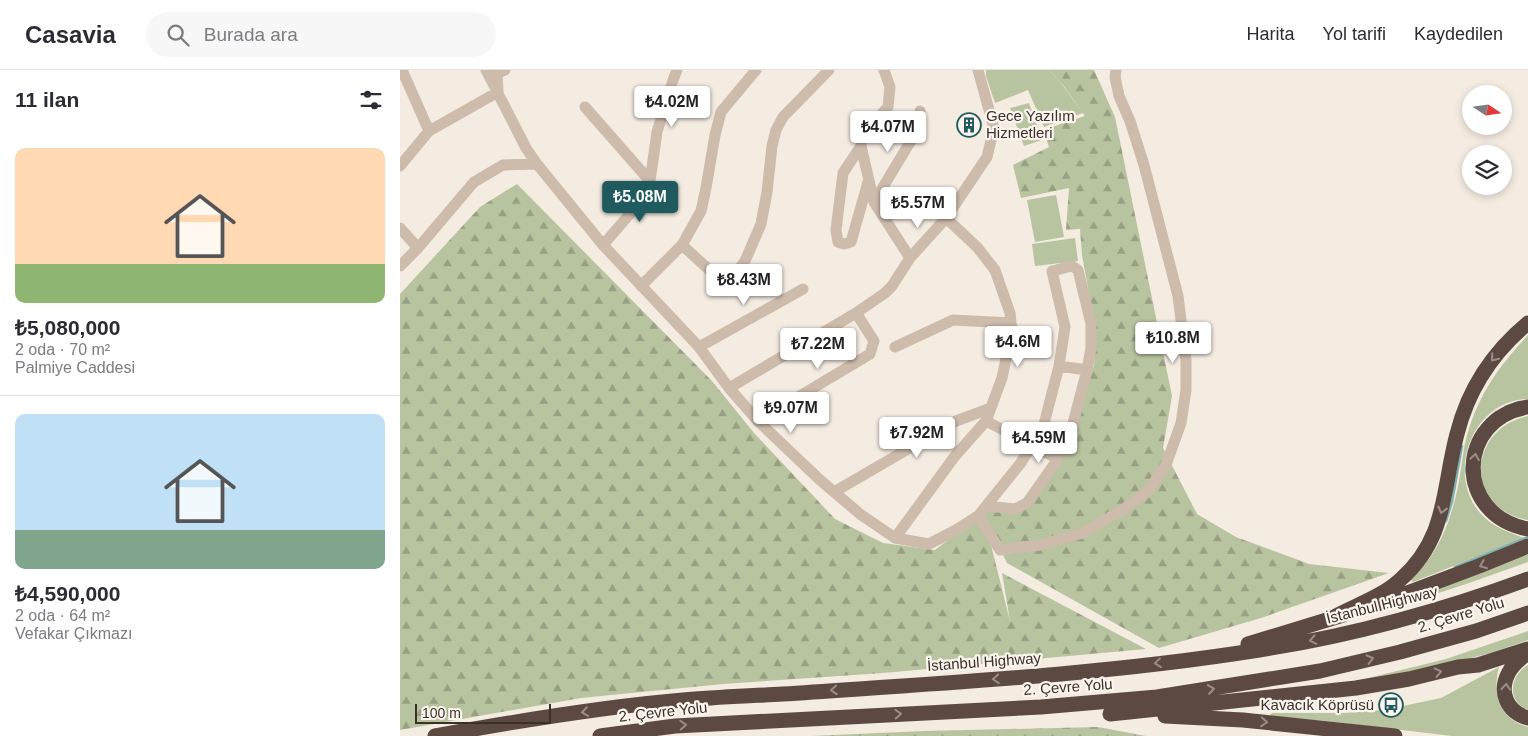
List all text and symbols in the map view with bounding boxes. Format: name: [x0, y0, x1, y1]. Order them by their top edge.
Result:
search box: [146, 12, 496, 57]
text: Casavia: [25, 21, 116, 48]
icon: search: [164, 21, 192, 49]
text: Burada ara: [204, 24, 298, 45]
text: Harita: [1247, 24, 1295, 44]
text: Yol tarifi: [1323, 24, 1386, 44]
text: Kaydedilen: [1414, 24, 1503, 44]
pin: ₺4.02M: [631, 85, 713, 128]
north arrow: [1462, 85, 1512, 135]
map controls: [1462, 85, 1512, 195]
icon: filters: [357, 86, 385, 114]
text: 11 ilan: [15, 88, 79, 111]
text: ₺4.02M: [645, 93, 699, 110]
place label: Gece Yazılım Hizmetleri: [986, 107, 1075, 141]
pin: ₺4.07M: [847, 111, 929, 153]
building icon: Gece Yazılım Hizmetleri: [956, 112, 982, 138]
text: ₺4.07M: [861, 118, 915, 135]
button: layers: [1462, 145, 1512, 195]
pin: ₺5.08M: [599, 180, 681, 223]
icon: home: [155, 181, 245, 271]
pin: ₺5.57M: [877, 186, 959, 229]
text: ₺5.08M: [613, 188, 667, 205]
text: ₺5.57M: [891, 194, 945, 211]
pin: ₺8.43M: [703, 264, 785, 306]
text: ₺8.43M: [717, 271, 771, 288]
text: ₺5,080,000: [15, 316, 120, 339]
pin: ₺10.8M: [1132, 322, 1214, 364]
pin: ₺4.6M: [983, 326, 1053, 368]
pin: ₺7.22M: [777, 328, 859, 370]
text: ₺10.8M: [1146, 329, 1200, 346]
text: ₺4.6M: [996, 333, 1040, 350]
text: ₺7.22M: [791, 335, 845, 352]
text: 2 oda · 70 m²: [15, 341, 110, 358]
one-way arrow: [1491, 352, 1499, 361]
text: Palmiye Caddesi: [15, 359, 135, 376]
pin: ₺9.07M: [750, 392, 832, 434]
text: ₺9.07M: [764, 399, 818, 416]
pin: ₺7.92M: [876, 416, 958, 459]
pin: ₺4.59M: [998, 422, 1080, 464]
text: ₺7.92M: [890, 424, 944, 441]
text: ₺4.59M: [1012, 429, 1066, 446]
icon: home: [155, 446, 245, 536]
one-way arrow: [1469, 453, 1479, 461]
one-way arrow: [1437, 505, 1448, 514]
one-way arrow: [1479, 558, 1488, 569]
text: ₺4,590,000: [15, 582, 120, 605]
street label: İstanbul Highway: [1324, 582, 1440, 627]
street label: 2. Çevre Yolu: [1416, 593, 1506, 636]
text: 2 oda · 64 m²: [15, 607, 110, 624]
text: Vefakar Çıkmazı: [15, 625, 132, 642]
one-way arrow: [1309, 634, 1317, 645]
street label: İstanbul Highway: [926, 649, 1042, 674]
one-way arrow: [1366, 654, 1375, 665]
one-way arrow: [1154, 657, 1162, 668]
one-way arrow: [1434, 667, 1443, 678]
one-way arrow: [992, 673, 1000, 684]
street label: 2. Çevre Yolu: [1023, 675, 1113, 698]
one-way arrow: [1500, 683, 1511, 691]
one-way arrow: [830, 684, 838, 695]
one-way arrow: [1207, 684, 1215, 695]
bus stop icon: Kavacık Köprüsü: [1378, 692, 1404, 718]
place label: Kavacık Köprüsü: [1261, 696, 1374, 713]
street label: 2. Çevre Yolu: [618, 698, 708, 725]
scale bar: [415, 701, 551, 724]
text: 100 m: [422, 705, 461, 721]
one-way arrow: [581, 706, 589, 717]
one-way arrow: [894, 709, 902, 720]
one-way arrow: [1260, 716, 1268, 727]
one-way arrow: [680, 720, 688, 731]

